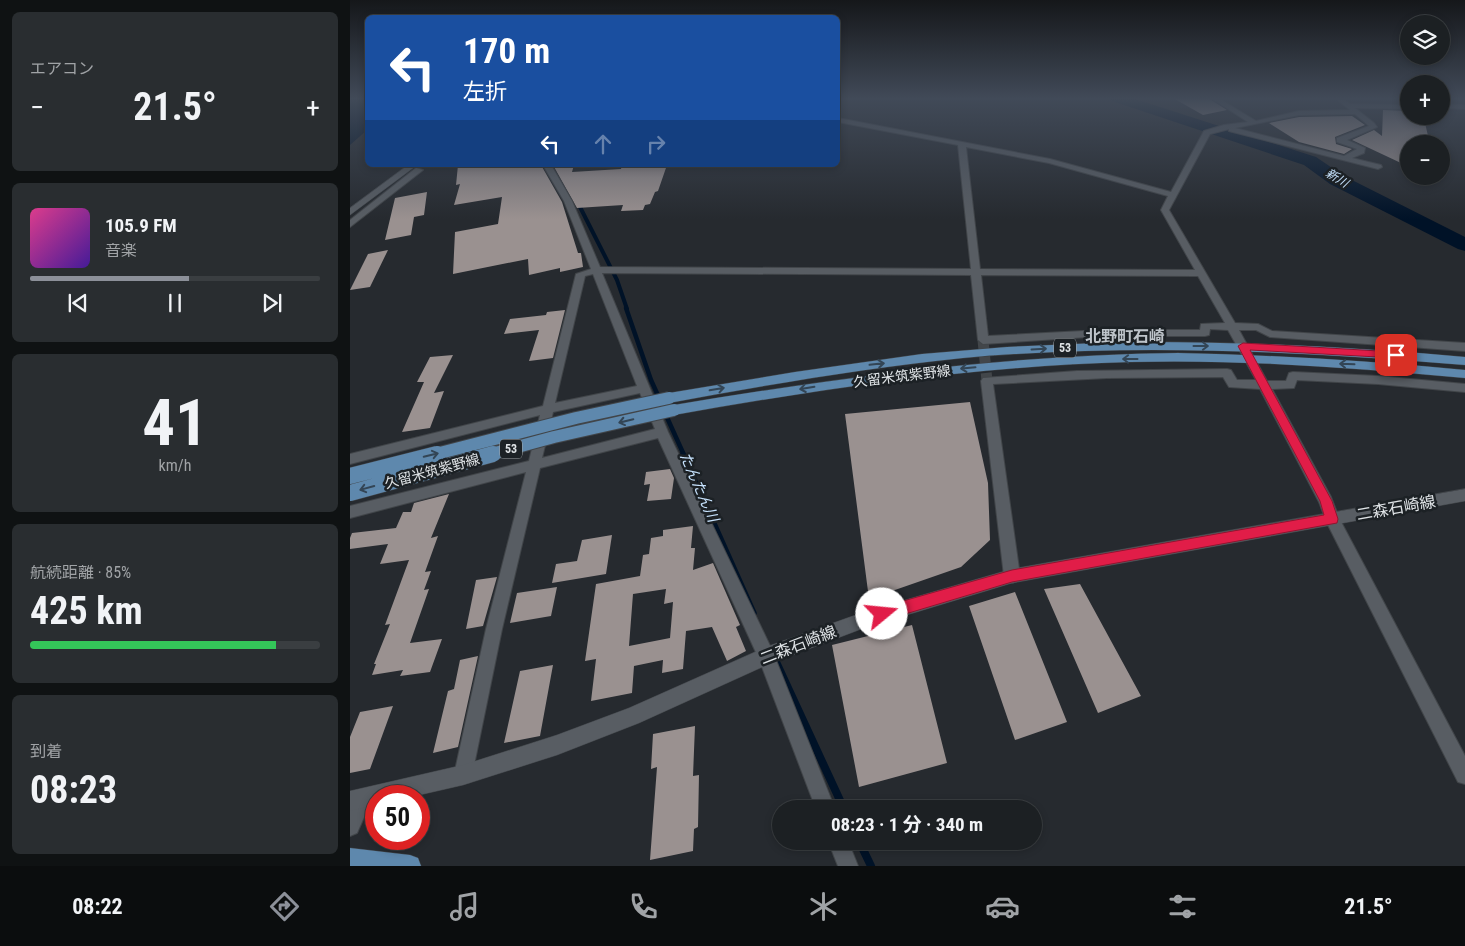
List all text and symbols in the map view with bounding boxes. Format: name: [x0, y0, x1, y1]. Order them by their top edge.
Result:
map controls: [1400, 15, 1450, 185]
button: layers: [1400, 15, 1450, 65]
text: 170 m: [463, 31, 550, 72]
icon: left: [380, 35, 445, 100]
text: エアコン: [30, 59, 94, 78]
button: +: [1400, 75, 1450, 125]
text: 左折: [463, 79, 507, 104]
text: 21.5°: [133, 85, 217, 129]
text: −: [30, 91, 44, 124]
text: +: [306, 91, 320, 124]
icon: left: [536, 130, 564, 158]
icon: ahead: [589, 130, 617, 158]
icon: right: [642, 130, 670, 158]
button: −: [1400, 135, 1450, 185]
water label: 新川: [1323, 166, 1353, 191]
text: 105.9 FM: [105, 214, 177, 237]
text: 音楽: [105, 241, 137, 260]
icon: previous: [64, 289, 92, 317]
icon: pause: [161, 289, 189, 317]
icon: next: [258, 289, 286, 317]
district label: 北野町石崎: [1085, 327, 1165, 346]
pin: [1375, 334, 1417, 376]
road number: 53: [1054, 338, 1076, 358]
one-way arrow: [1193, 341, 1209, 351]
icon: arrive: [1382, 341, 1410, 369]
one-way arrow: [1031, 345, 1047, 354]
one-way arrow: [1123, 354, 1139, 364]
one-way arrow: [869, 359, 885, 369]
one-way arrow: [1339, 359, 1355, 368]
street label: 久留米筑紫野線: [852, 362, 952, 390]
one-way arrow: [961, 363, 977, 373]
one-way arrow: [799, 383, 815, 393]
one-way arrow: [708, 384, 724, 394]
text: 41: [142, 385, 208, 461]
one-way arrow: [619, 417, 635, 426]
road number: 53: [500, 439, 522, 458]
water label: たんたん川: [676, 449, 723, 527]
one-way arrow: [423, 450, 439, 459]
street label: 久留米筑紫野線: [383, 451, 481, 491]
text: km/h: [159, 456, 191, 475]
one-way arrow: [360, 484, 376, 493]
street label: 二森石崎線: [1355, 492, 1437, 524]
text: 航続距離 · 85%: [30, 563, 131, 582]
position arrow: [855, 587, 907, 639]
text: 425 km: [30, 589, 143, 633]
street label: 二森石崎線: [757, 622, 839, 668]
text: 到着: [30, 742, 62, 761]
text: 08:23: [30, 768, 117, 812]
speed limit sign: 50: [365, 785, 430, 850]
text: 08:23 · 1 分 · 340 m: [831, 813, 983, 836]
icon: directions: [267, 889, 302, 924]
icon: music: [447, 889, 482, 924]
icon: phone: [626, 889, 661, 924]
icon: climate: [806, 889, 841, 924]
icon: car: [985, 889, 1020, 924]
icon: filters: [1165, 889, 1200, 924]
text: 08:22: [72, 894, 123, 919]
text: 21.5°: [1344, 894, 1393, 919]

